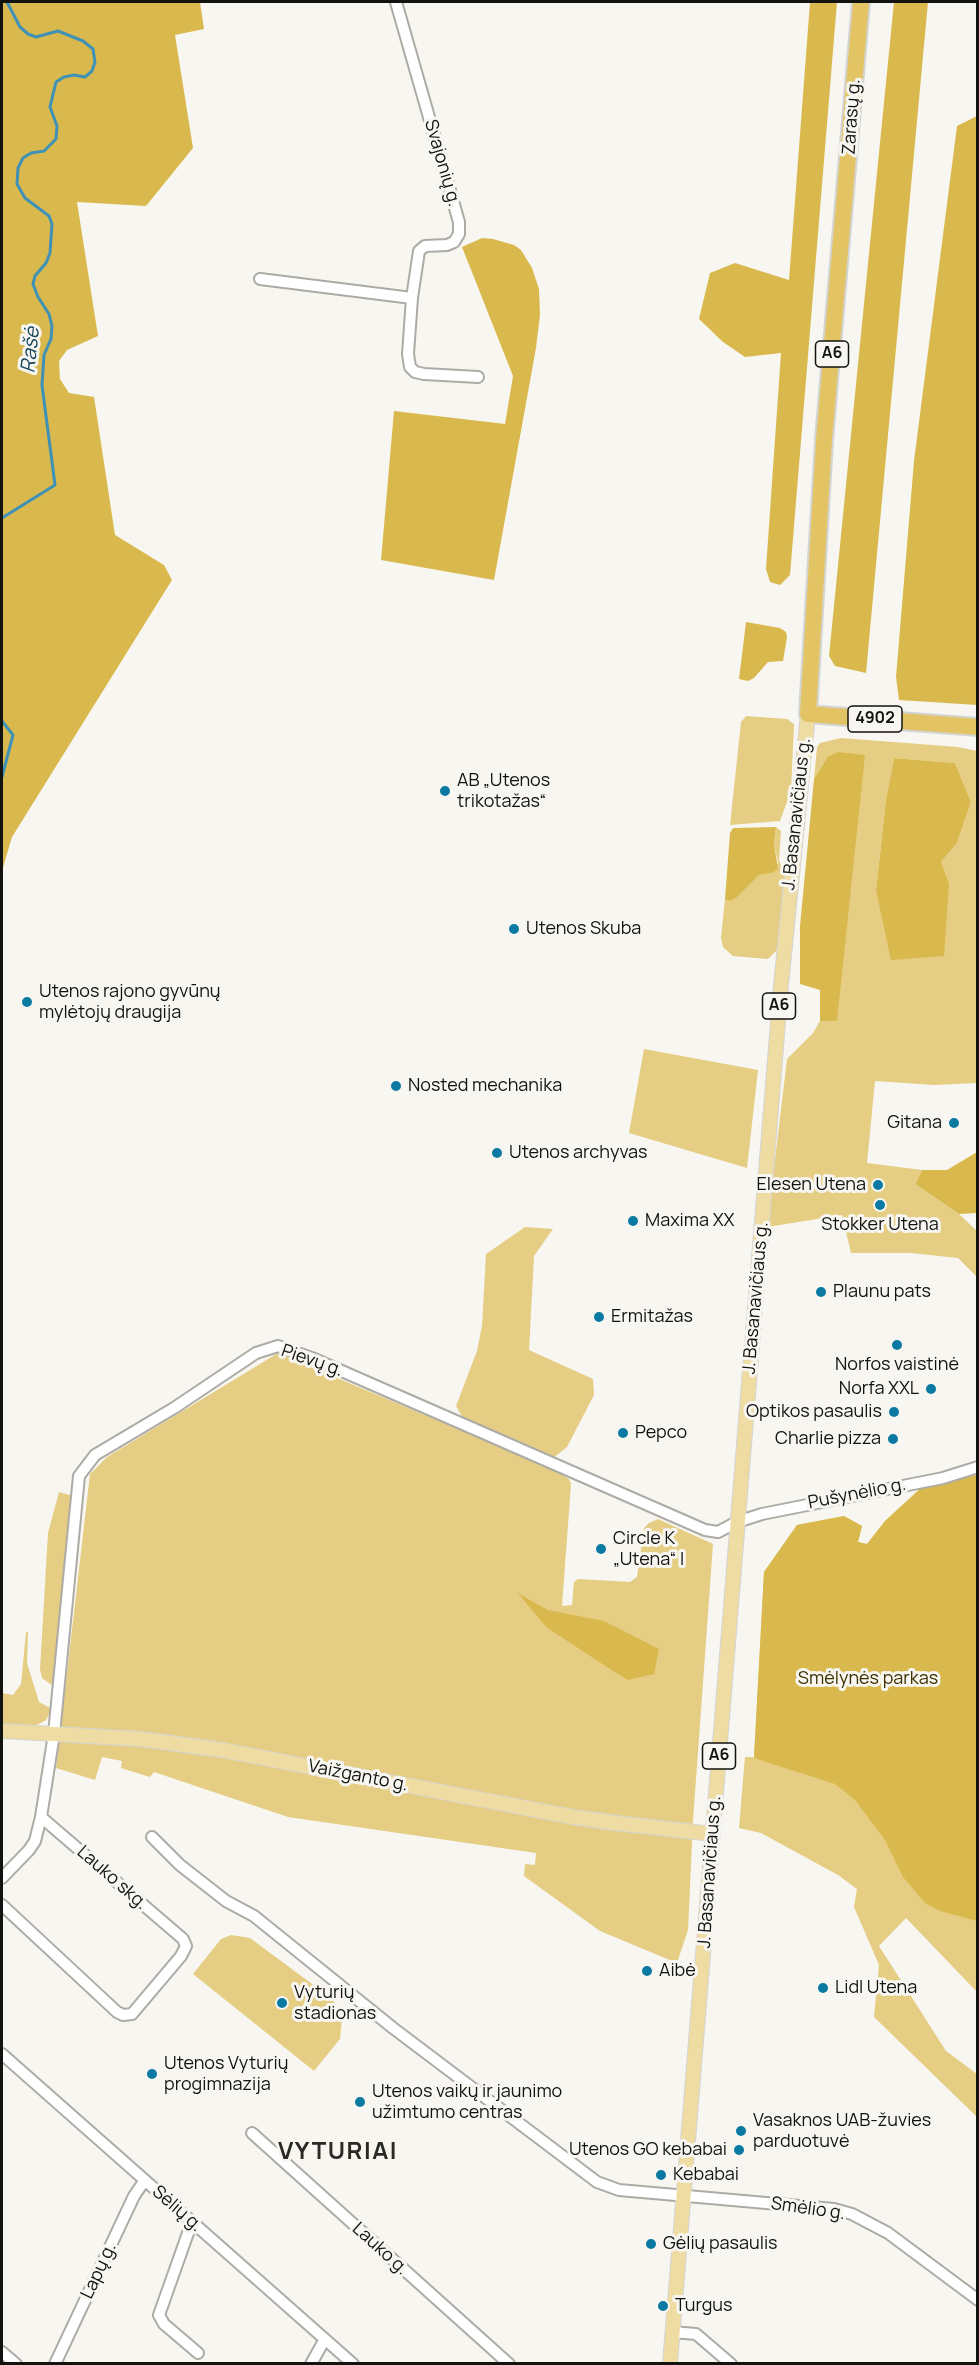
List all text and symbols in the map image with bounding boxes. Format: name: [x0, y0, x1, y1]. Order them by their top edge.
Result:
street label: Zarasų g.: [839, 78, 865, 156]
street label: Svajonių g.: [419, 117, 465, 209]
water label: Rašė: [17, 326, 45, 374]
road number: A6: [816, 341, 848, 367]
road number: 4902: [848, 706, 902, 732]
street label: J. Basanavičiaus g.: [778, 737, 816, 891]
place label: AB „Utenos trikotažas“: [457, 770, 550, 812]
marker: AB „Utenos trikotažas“: [438, 784, 452, 798]
place label: Utenos Skuba: [526, 918, 641, 940]
marker: Utenos Skuba: [507, 922, 521, 936]
place label: Utenos rajono gyvūnų mylėtojų draugija: [39, 981, 221, 1024]
road number: A6: [762, 993, 796, 1019]
marker: Utenos rajono gyvūnų mylėtojų draugija: [20, 995, 34, 1009]
place label: Nosted mechanika: [408, 1075, 562, 1097]
marker: Nosted mechanika: [389, 1079, 403, 1093]
place label: Gitana: [887, 1112, 942, 1134]
marker: Gitana: [947, 1116, 961, 1130]
place label: Utenos archyvas: [509, 1142, 647, 1164]
marker: Utenos archyvas: [490, 1146, 504, 1160]
place label: Elesen Utena: [757, 1174, 866, 1196]
marker: Elesen Utena: [871, 1178, 885, 1192]
marker: Stokker Utena: [873, 1198, 887, 1212]
place label: Maxima XX: [645, 1210, 734, 1232]
marker: Maxima XX: [626, 1214, 640, 1228]
place label: Stokker Utena: [821, 1214, 939, 1236]
street label: J. Basanavičiaus g.: [739, 1221, 773, 1375]
place label: Plaunu pats: [833, 1281, 931, 1303]
marker: Plaunu pats: [814, 1285, 828, 1299]
place label: Ermitažas: [611, 1306, 693, 1328]
marker: Ermitažas: [592, 1310, 606, 1324]
marker: Norfos vaistinė: [890, 1338, 904, 1352]
street label: Pievų g.: [278, 1340, 346, 1382]
place label: Norfos vaistinė: [835, 1354, 959, 1376]
place label: Norfa XXL: [839, 1378, 919, 1400]
marker: Norfa XXL: [924, 1382, 938, 1396]
place label: Optikos pasaulis: [746, 1401, 882, 1423]
marker: Optikos pasaulis: [887, 1405, 901, 1419]
place label: Pepco: [635, 1422, 687, 1444]
marker: Pepco: [616, 1426, 630, 1440]
place label: Charlie pizza: [775, 1428, 881, 1450]
marker: Charlie pizza: [886, 1432, 900, 1446]
street label: Pušynėlio g.: [806, 1474, 908, 1514]
place label: Circle K „Utena“ I: [613, 1528, 684, 1570]
marker: Circle K „Utena“ I: [594, 1542, 608, 1556]
park label: Smėlynės parkas: [798, 1668, 938, 1690]
road number: A6: [702, 1743, 736, 1769]
street label: Vaižganto g.: [306, 1756, 410, 1796]
street label: J. Basanavičiaus g.: [694, 1795, 726, 1949]
street label: Lauko skg.: [72, 1841, 152, 1915]
place label: Aibė: [659, 1960, 696, 1982]
marker: Aibė: [640, 1964, 654, 1978]
place label: Lidl Utena: [835, 1977, 917, 1999]
marker: Lidl Utena: [816, 1981, 830, 1995]
place label: Vyturių stadionas: [294, 1982, 376, 2024]
marker: Vyturių stadionas: [275, 1996, 289, 2010]
place label: Utenos Vyturių progimnazija: [164, 2053, 288, 2096]
marker: Utenos Vyturių progimnazija: [145, 2067, 159, 2081]
place label: Utenos vaikų ir jaunimo užimtumo centras: [372, 2081, 562, 2124]
marker: Utenos vaikų ir jaunimo užimtumo centras: [353, 2095, 367, 2109]
place label: Vasaknos UAB-žuvies parduotuvė: [753, 2110, 931, 2152]
marker: Vasaknos UAB-žuvies parduotuvė: [734, 2124, 748, 2138]
district label: VYTURIAI: [278, 2138, 398, 2166]
place label: Utenos GO kebabai: [569, 2139, 727, 2161]
marker: Utenos GO kebabai: [732, 2143, 746, 2157]
place label: Kebabai: [673, 2164, 739, 2186]
marker: Kebabai: [654, 2168, 668, 2182]
street label: Sėlių g.: [147, 2181, 207, 2237]
street label: Smėlio g.: [769, 2193, 847, 2225]
street label: Lauko g.: [347, 2218, 413, 2280]
place label: Gėlių pasaulis: [663, 2233, 778, 2255]
marker: Gėlių pasaulis: [644, 2237, 658, 2251]
street label: Lapų g.: [77, 2240, 121, 2302]
place label: Turgus: [675, 2295, 732, 2317]
marker: Turgus: [656, 2299, 670, 2313]

